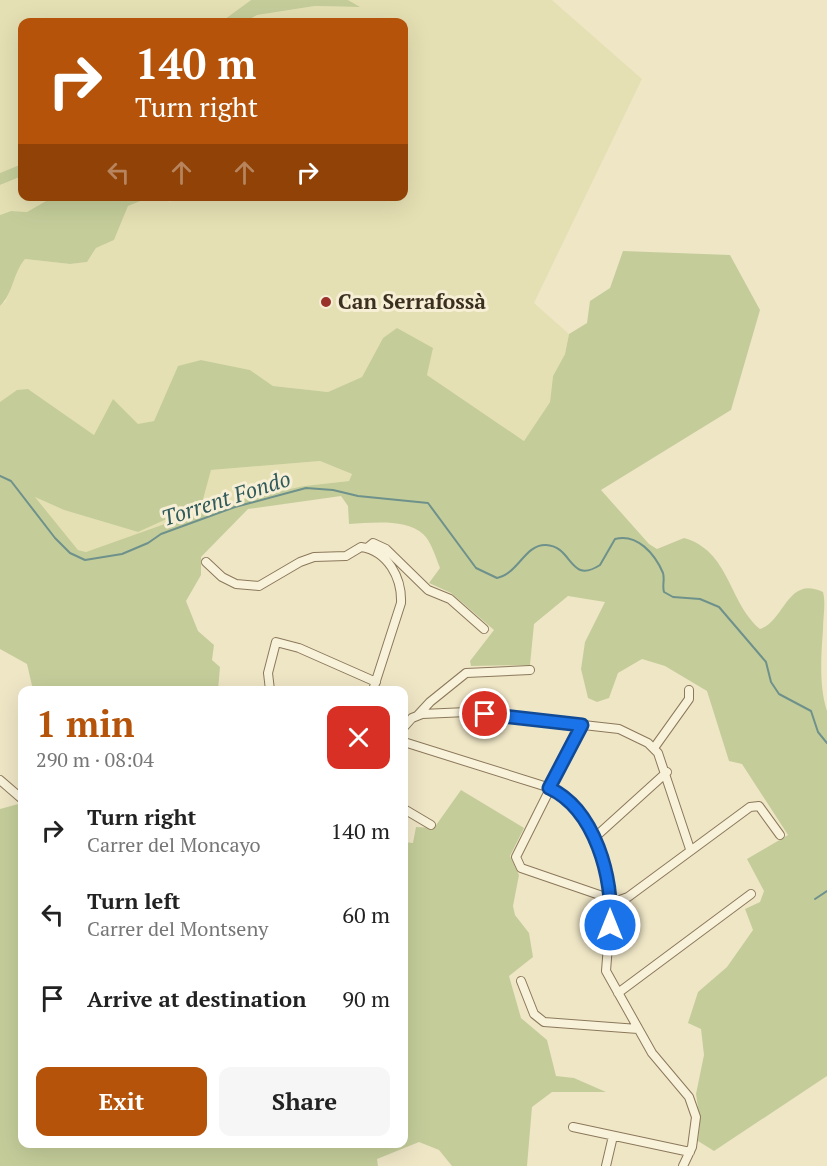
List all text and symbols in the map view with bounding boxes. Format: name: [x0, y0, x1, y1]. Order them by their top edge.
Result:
text: 140 m: [135, 35, 256, 91]
icon: right: [36, 42, 114, 120]
text: Turn right: [135, 89, 258, 125]
icon: left: [102, 156, 135, 189]
icon: ahead: [165, 156, 198, 189]
icon: ahead: [228, 156, 261, 189]
icon: right: [291, 156, 324, 189]
place label: Can Serrafossà: [338, 287, 486, 315]
marker: Can Serrafossà: [319, 295, 333, 309]
water label: Torrent Fondo: [158, 463, 294, 532]
pin: [459, 688, 510, 739]
icon: arrive: [468, 697, 501, 730]
text: 1 min: [36, 700, 134, 747]
button: close: [327, 706, 390, 769]
text: 290 m · 08:04: [36, 746, 154, 773]
text: Turn right: [87, 802, 196, 831]
icon: right: [36, 814, 69, 847]
text: 140 m: [330, 816, 390, 845]
text: Carrer del Moncayo: [87, 831, 260, 858]
text: Turn left: [87, 886, 180, 915]
position arrow: [578, 893, 642, 957]
icon: left: [36, 898, 69, 931]
text: 60 m: [342, 900, 390, 929]
text: Carrer del Montseny: [87, 915, 268, 942]
icon: arrive: [36, 982, 69, 1015]
text: Arrive at destination: [87, 984, 306, 1013]
text: 90 m: [342, 984, 390, 1013]
button: Exit: [36, 1067, 207, 1136]
button: Share: [219, 1067, 390, 1136]

